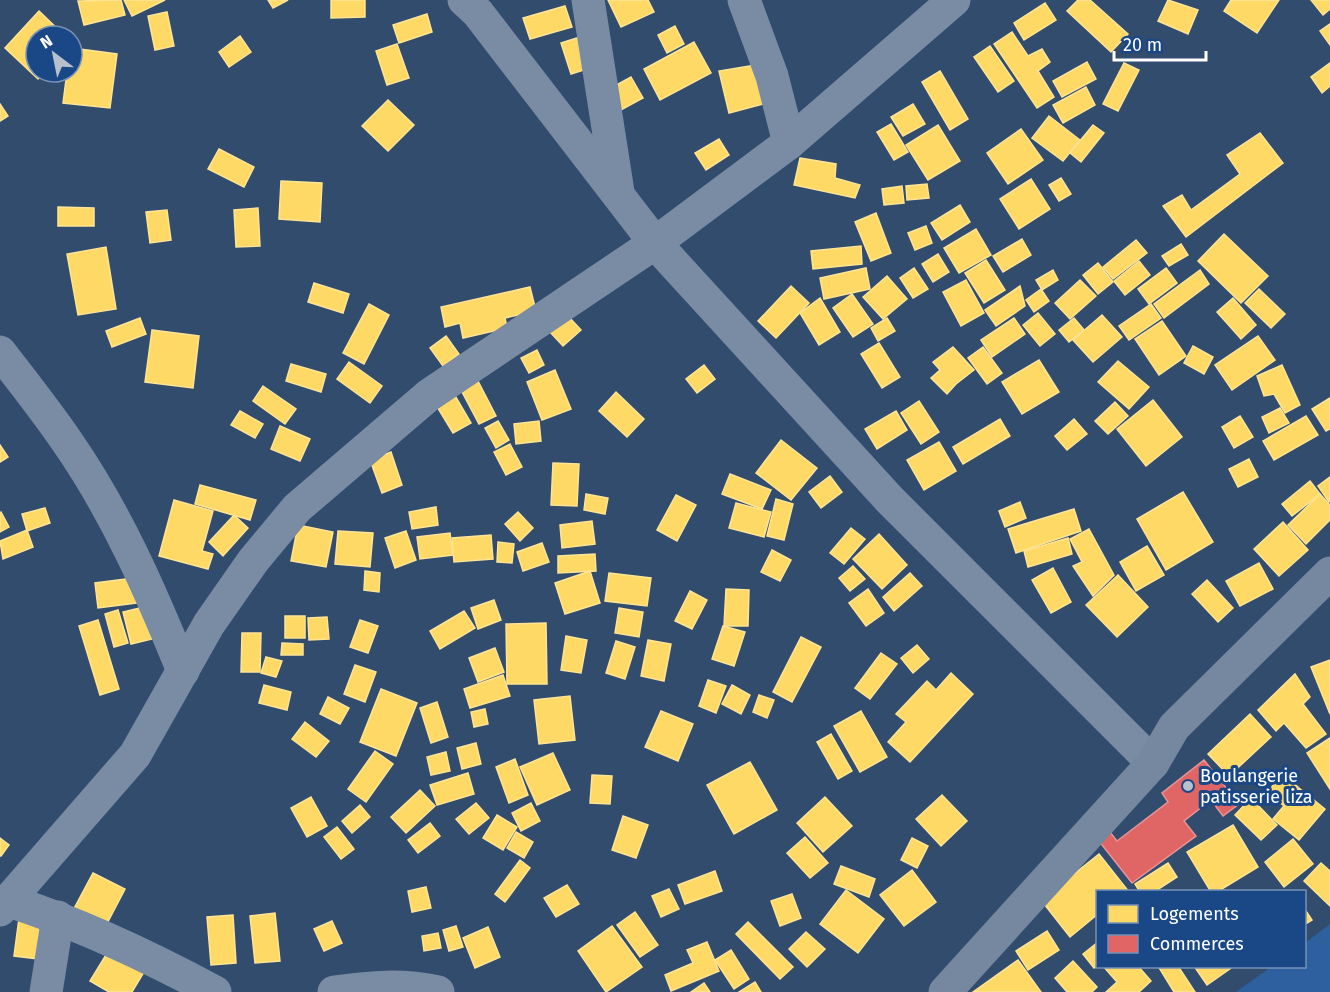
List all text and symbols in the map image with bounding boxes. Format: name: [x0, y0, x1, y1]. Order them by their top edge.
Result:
north arrow: [24, 24, 84, 84]
scale bar: [1114, 24, 1206, 62]
text: N: [37, 31, 56, 53]
text: 20 m: [1123, 34, 1162, 56]
place label: Boulangerie patisserie liza: [1200, 765, 1313, 808]
marker: Boulangerie patisserie liza: [1181, 779, 1195, 793]
legend: [1096, 890, 1306, 968]
text: Logements: [1150, 903, 1239, 925]
text: Commerces: [1150, 933, 1244, 955]

